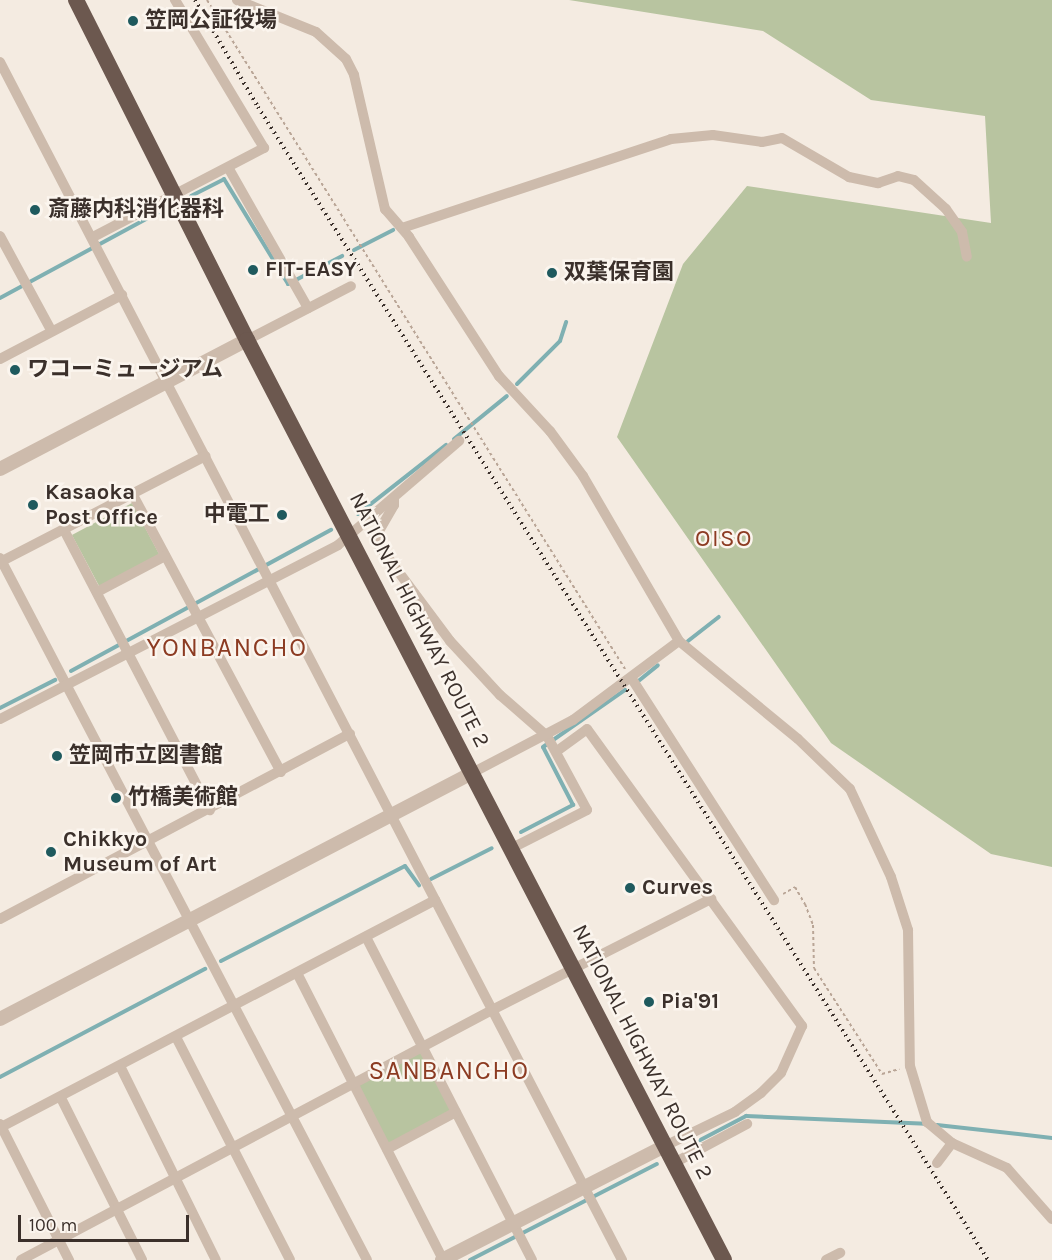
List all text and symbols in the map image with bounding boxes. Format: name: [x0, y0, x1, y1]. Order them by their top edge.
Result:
place label: 笠岡公証役場: [145, 8, 277, 34]
marker: 笠岡公証役場: [126, 14, 140, 28]
place label: 斎藤内科消化器科: [48, 197, 224, 223]
marker: 斎藤内科消化器科: [26, 201, 44, 219]
place label: FIT-EASY: [265, 257, 357, 283]
place label: 双葉保育園: [564, 260, 674, 286]
marker: FIT-EASY: [246, 263, 260, 277]
marker: 双葉保育園: [545, 266, 559, 280]
place label: ワコーミュージアム: [27, 357, 225, 383]
marker: ワコーミュージアム: [8, 363, 22, 377]
place label: Kasaoka Post Office: [45, 479, 158, 530]
street label: NATIONAL HIGHWAY ROUTE 2: [343, 488, 495, 752]
marker: Kasaoka Post Office: [26, 498, 40, 512]
place label: 中電工: [204, 502, 270, 528]
marker: 中電工: [275, 508, 289, 522]
district label: OISO: [695, 525, 753, 553]
district label: YONBANCHO: [147, 632, 307, 664]
place label: 笠岡市立図書館: [69, 743, 223, 769]
marker: 笠岡市立図書館: [50, 749, 64, 763]
place label: 竹橋美術館: [128, 785, 238, 811]
marker: 竹橋美術館: [109, 791, 123, 805]
place label: Chikkyo Museum of Art: [63, 826, 217, 878]
marker: Chikkyo Museum of Art: [44, 845, 58, 859]
place label: Curves: [642, 875, 713, 901]
marker: Curves: [623, 881, 637, 895]
street label: NATIONAL HIGHWAY ROUTE 2: [566, 920, 718, 1184]
place label: Pia'91: [661, 989, 719, 1015]
marker: Pia'91: [642, 995, 656, 1009]
district label: SANBANCHO: [369, 1055, 529, 1087]
scale bar: [21, 1203, 192, 1241]
text: 100 m: [29, 1214, 77, 1236]

